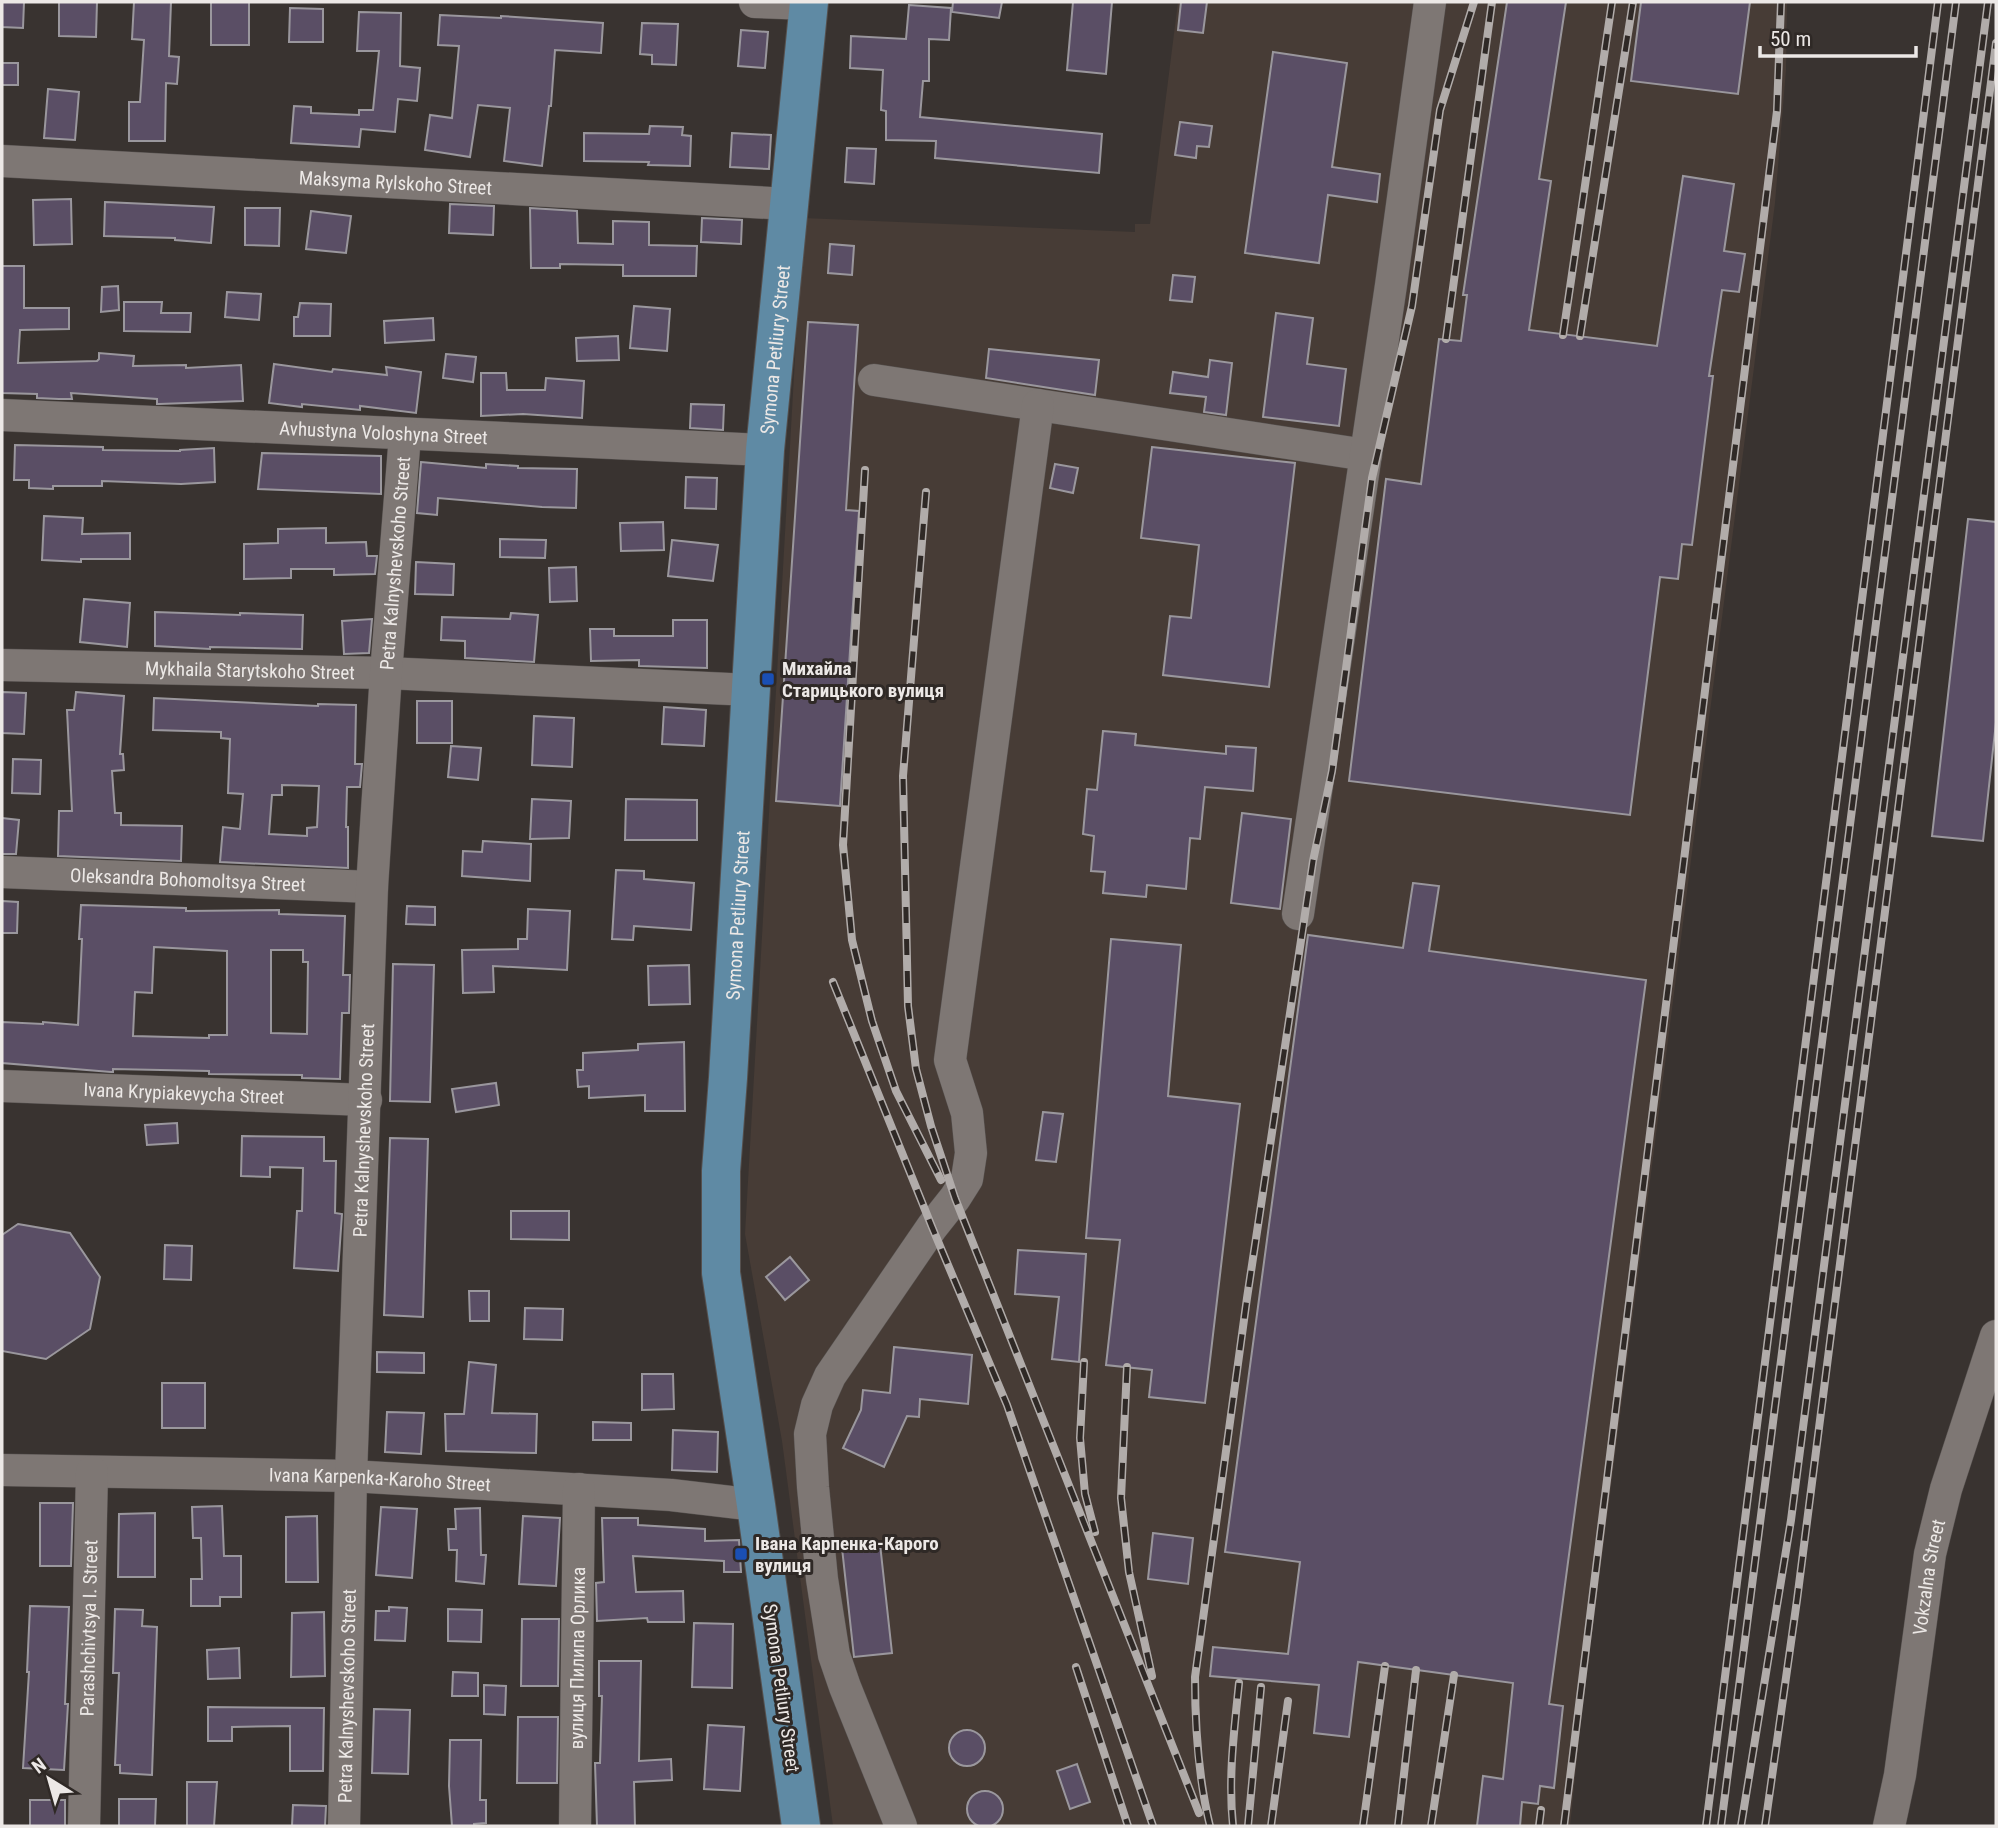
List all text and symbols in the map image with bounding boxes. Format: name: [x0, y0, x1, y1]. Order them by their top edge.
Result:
scale bar: [1760, 14, 1916, 58]
text: 50 m: [1770, 27, 1811, 51]
street label: Maksyma Rylskoho Street: [298, 166, 493, 200]
street label: Symona Petliury Street: [756, 264, 795, 435]
street label: Avhustyna Voloshyna Street: [279, 417, 488, 449]
street label: Petra Kalnyshevskoho Street: [375, 456, 415, 671]
street label: Mykhaila Starytskoho Street: [145, 657, 355, 684]
place label: Михайла Старицького вулиця: [782, 657, 944, 702]
marker: Михайла Старицького вулиця: [760, 671, 776, 687]
street label: Symona Petliury Street: [722, 830, 755, 1001]
street label: Oleksandra Bohomoltsya Street: [70, 864, 306, 896]
street label: Petra Kalnyshevskoho Street: [349, 1023, 379, 1238]
street label: Ivana Krypiakevycha Street: [83, 1078, 285, 1109]
street label: Ivana Karpenka-Karoho Street: [269, 1464, 491, 1496]
street label: Vokzalna Street: [1908, 1517, 1950, 1637]
place label: Івана Карпенка-Карого вулиця: [755, 1532, 939, 1577]
street label: Parashchivtsya I. Street: [75, 1539, 102, 1717]
marker: Івана Карпенка-Карого вулиця: [733, 1546, 749, 1562]
street label: вулиця Пилипа Орлика: [565, 1567, 590, 1749]
street label: Petra Kalnyshevskoho Street: [333, 1589, 361, 1803]
street label: Symona Petliury Street: [758, 1602, 805, 1774]
north arrow: [14, 1744, 84, 1814]
text: N: [28, 1753, 51, 1779]

